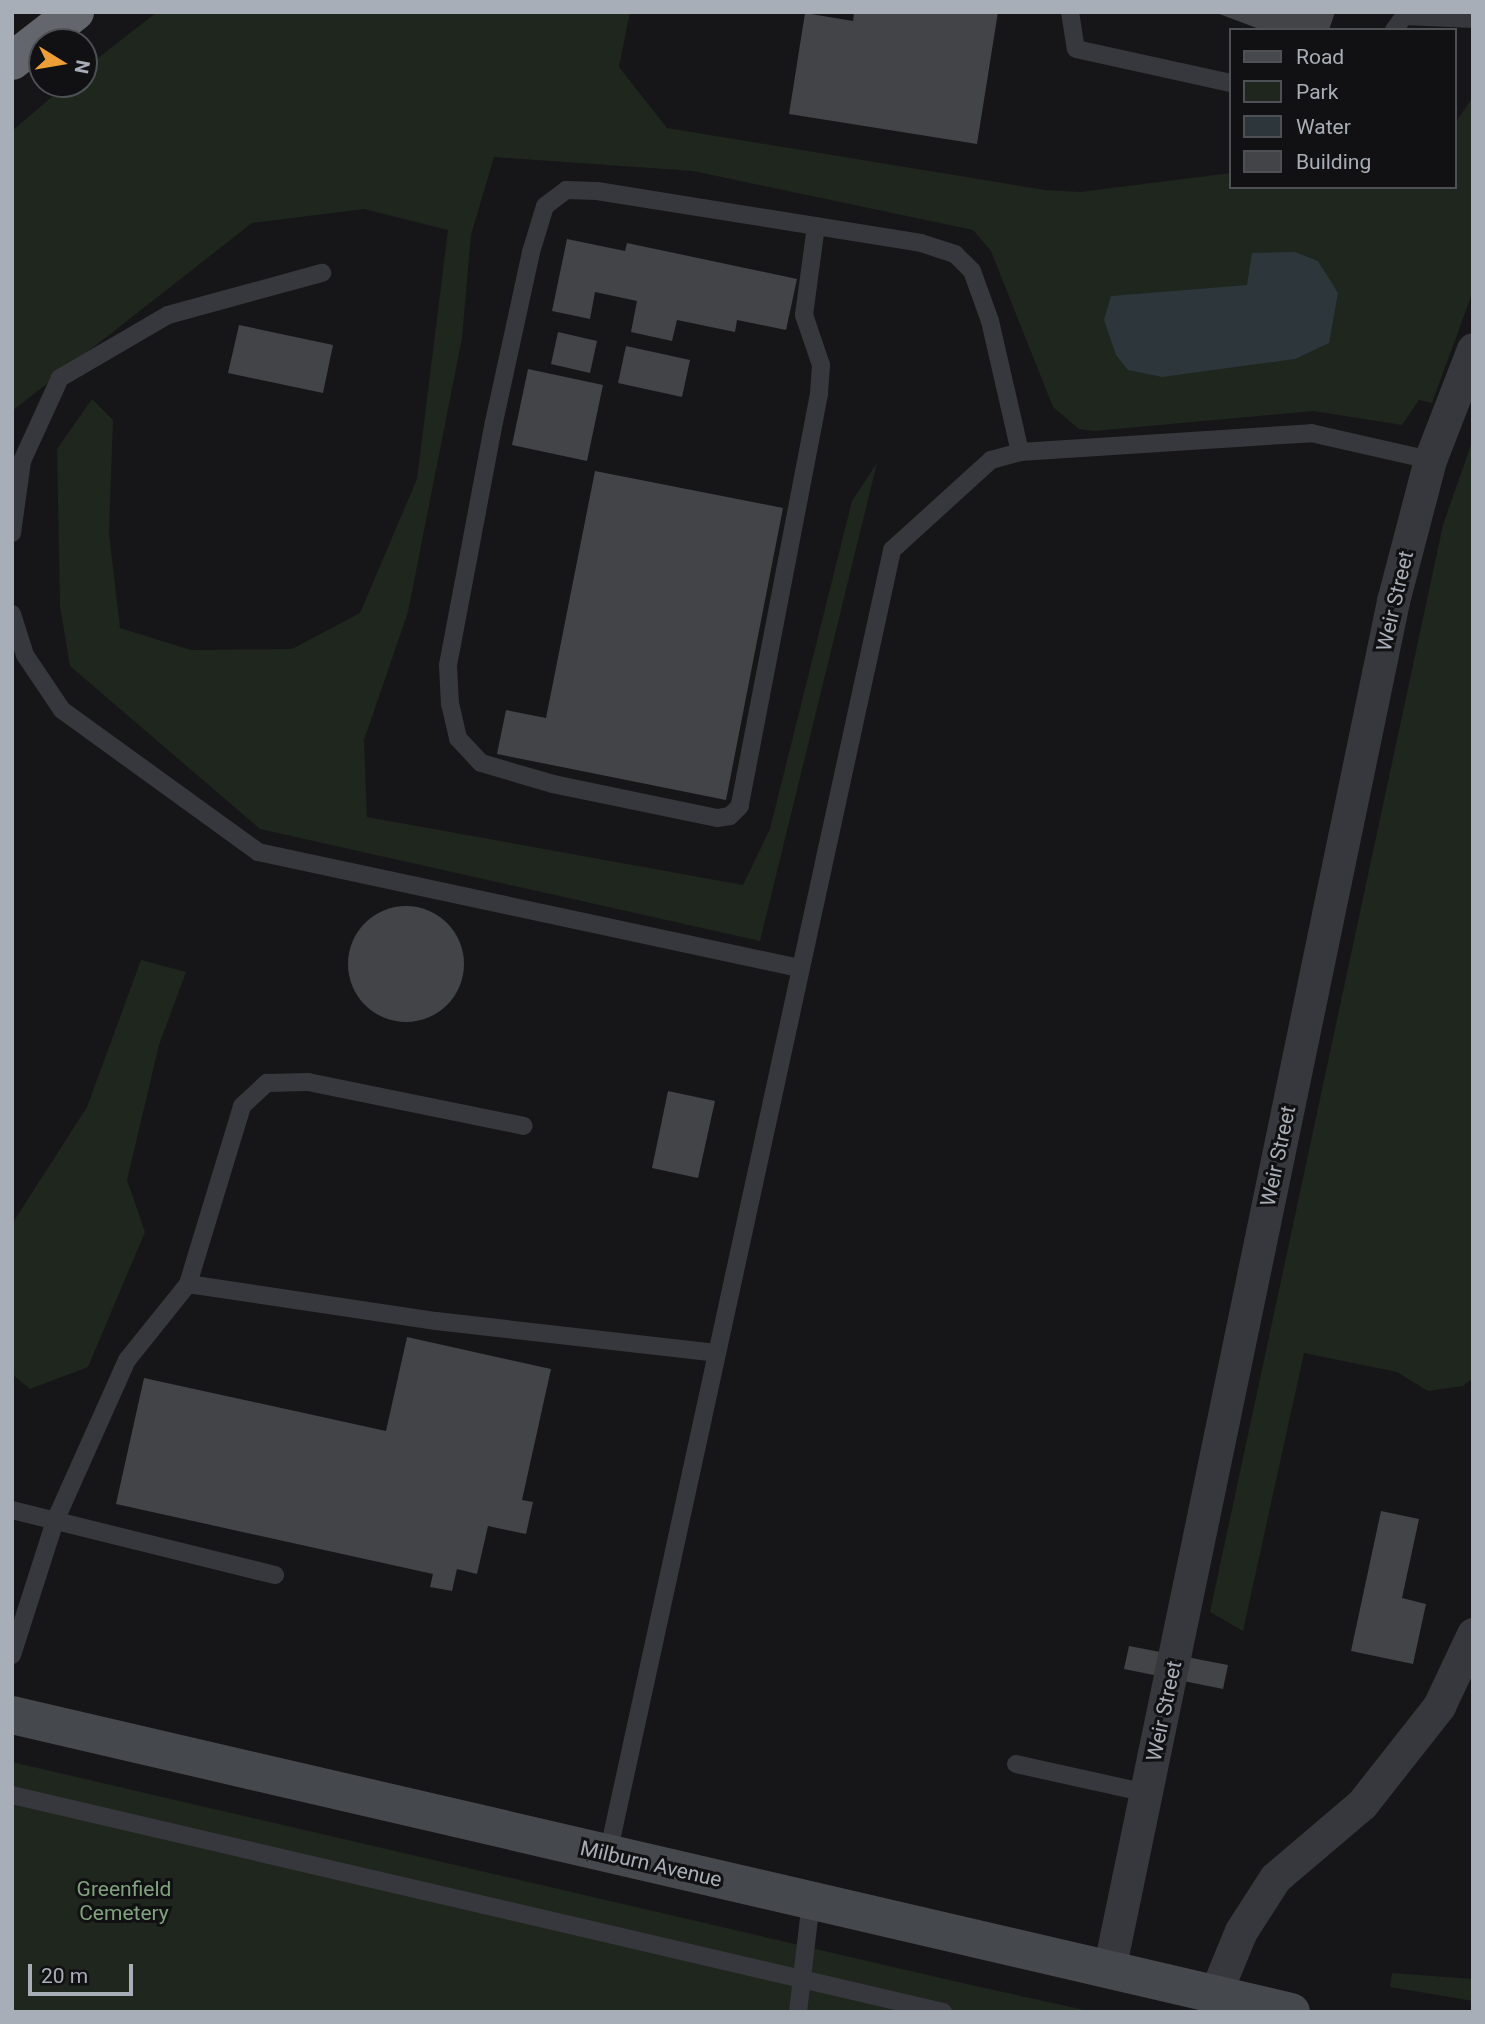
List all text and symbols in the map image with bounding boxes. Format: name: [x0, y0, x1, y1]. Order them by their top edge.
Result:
north arrow: [28, 28, 98, 98]
legend: [1230, 28, 1457, 189]
text: Road: [1296, 45, 1344, 69]
text: N: [70, 58, 95, 75]
text: Park: [1296, 80, 1338, 104]
text: Water: [1296, 115, 1351, 139]
text: Building: [1296, 150, 1371, 174]
street label: Weir Street: [1371, 548, 1419, 654]
street label: Weir Street: [1255, 1103, 1301, 1209]
street label: Weir Street: [1141, 1658, 1187, 1764]
street label: Milburn Avenue: [578, 1835, 724, 1893]
park label: Greenfield Cemetery: [77, 1876, 171, 1926]
scale bar: [32, 1951, 136, 1995]
text: 20 m: [41, 1964, 88, 1988]

